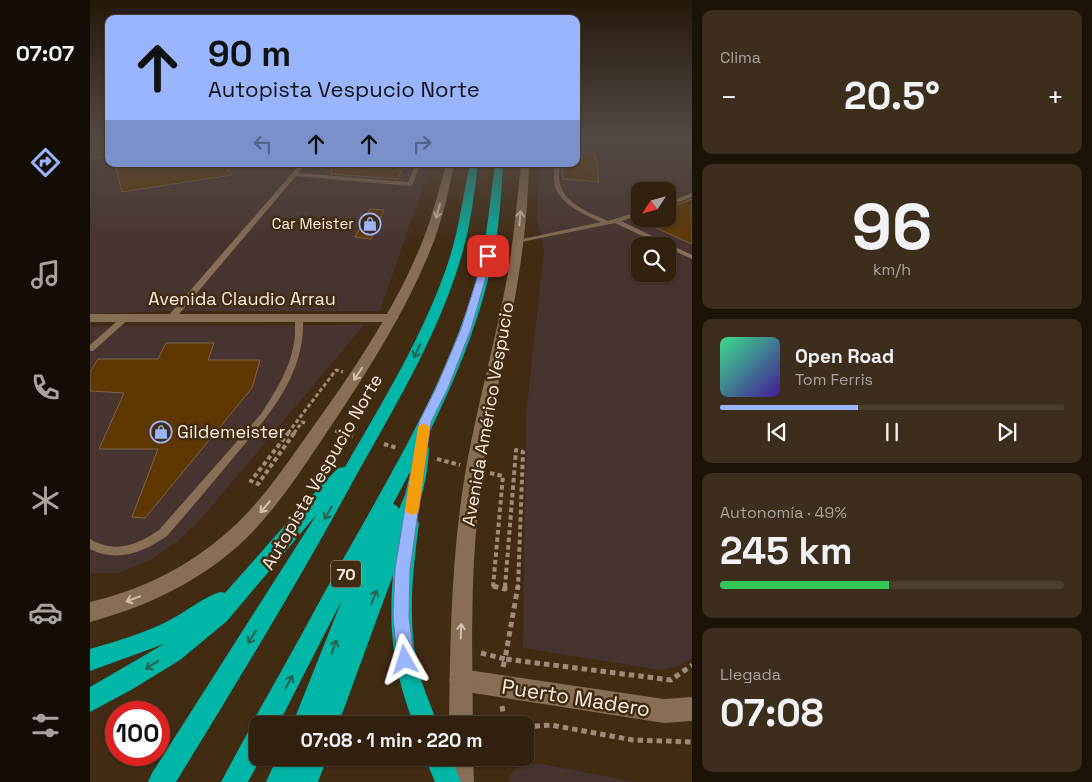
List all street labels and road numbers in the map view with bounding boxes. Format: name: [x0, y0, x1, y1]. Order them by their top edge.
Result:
street label: Avenida Claudio Arrau: [148, 287, 336, 310]
street label: Avenida Américo Vespucio: [456, 300, 519, 528]
street label: Autopista Vespucio Norte: [256, 370, 387, 574]
road number: 70: [331, 560, 361, 588]
street label: Puerto Madero: [500, 672, 652, 723]

